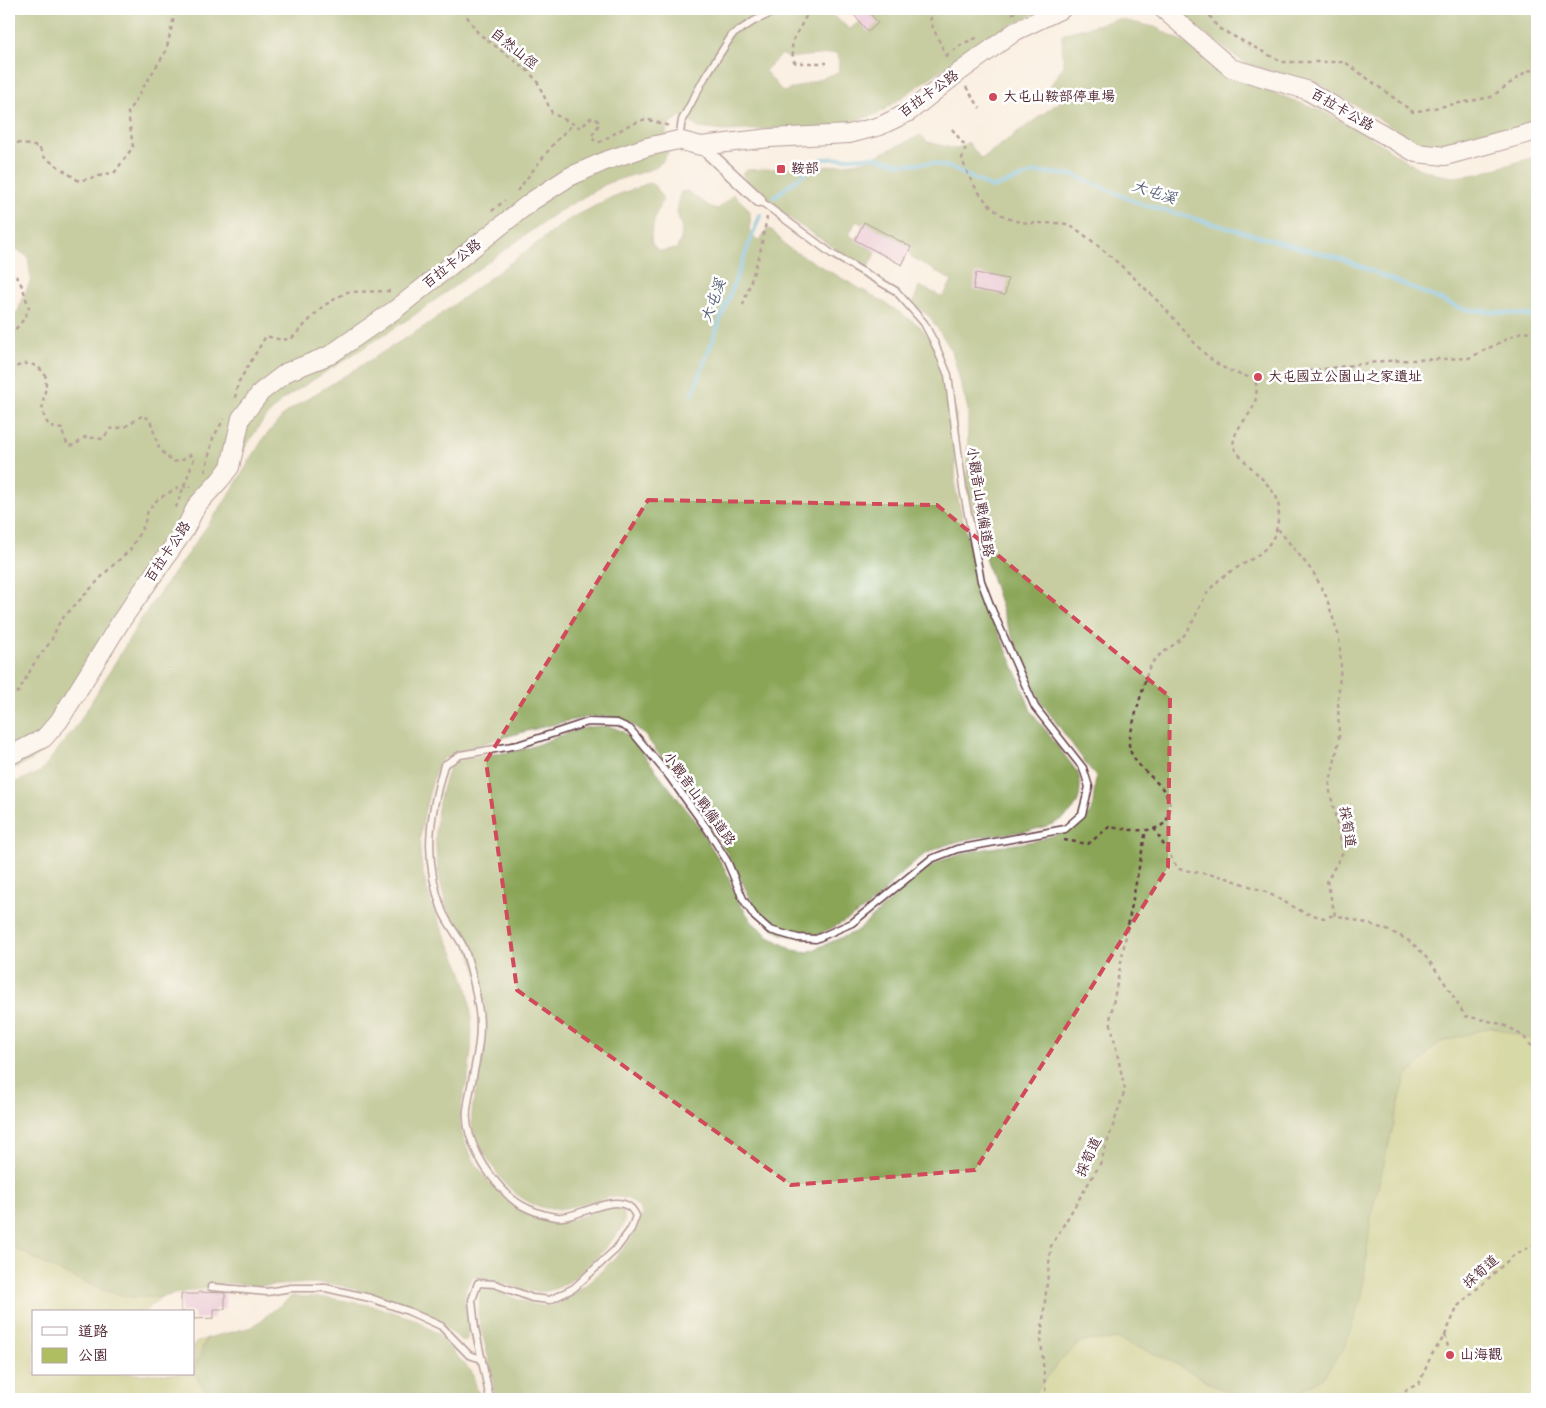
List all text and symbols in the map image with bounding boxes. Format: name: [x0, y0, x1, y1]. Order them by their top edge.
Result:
street label: 自然山徑: [485, 23, 543, 75]
street label: 百拉卡公路: [894, 65, 964, 123]
street label: 百拉卡公路: [1306, 83, 1378, 137]
place label: 大屯山鞍部停車場: [1003, 86, 1115, 108]
marker: 大屯山鞍部停車場: [987, 91, 999, 103]
place label: 鞍部: [791, 158, 819, 180]
marker: 鞍部: [775, 163, 787, 175]
water label: 大屯溪: [1129, 175, 1180, 212]
street label: 百拉卡公路: [418, 234, 486, 294]
water label: 大屯溪: [695, 275, 733, 326]
place label: 大屯國立公園山之家遺址: [1268, 366, 1422, 388]
marker: 大屯國立公園山之家遺址: [1252, 371, 1264, 383]
street label: 小觀音山戰備道路: [960, 445, 1000, 559]
street label: 百拉卡公路: [139, 517, 197, 587]
street label: 小觀音山戰備道路: [657, 747, 741, 851]
street label: 採筍道: [1333, 805, 1361, 849]
street label: 採筍道: [1070, 1133, 1108, 1181]
street label: 採筍道: [1458, 1250, 1504, 1294]
legend: [32, 1310, 195, 1376]
text: 道路: [78, 1320, 108, 1344]
text: 公園: [78, 1344, 108, 1368]
place label: 山海觀: [1460, 1344, 1502, 1366]
marker: 山海觀: [1444, 1349, 1456, 1361]

